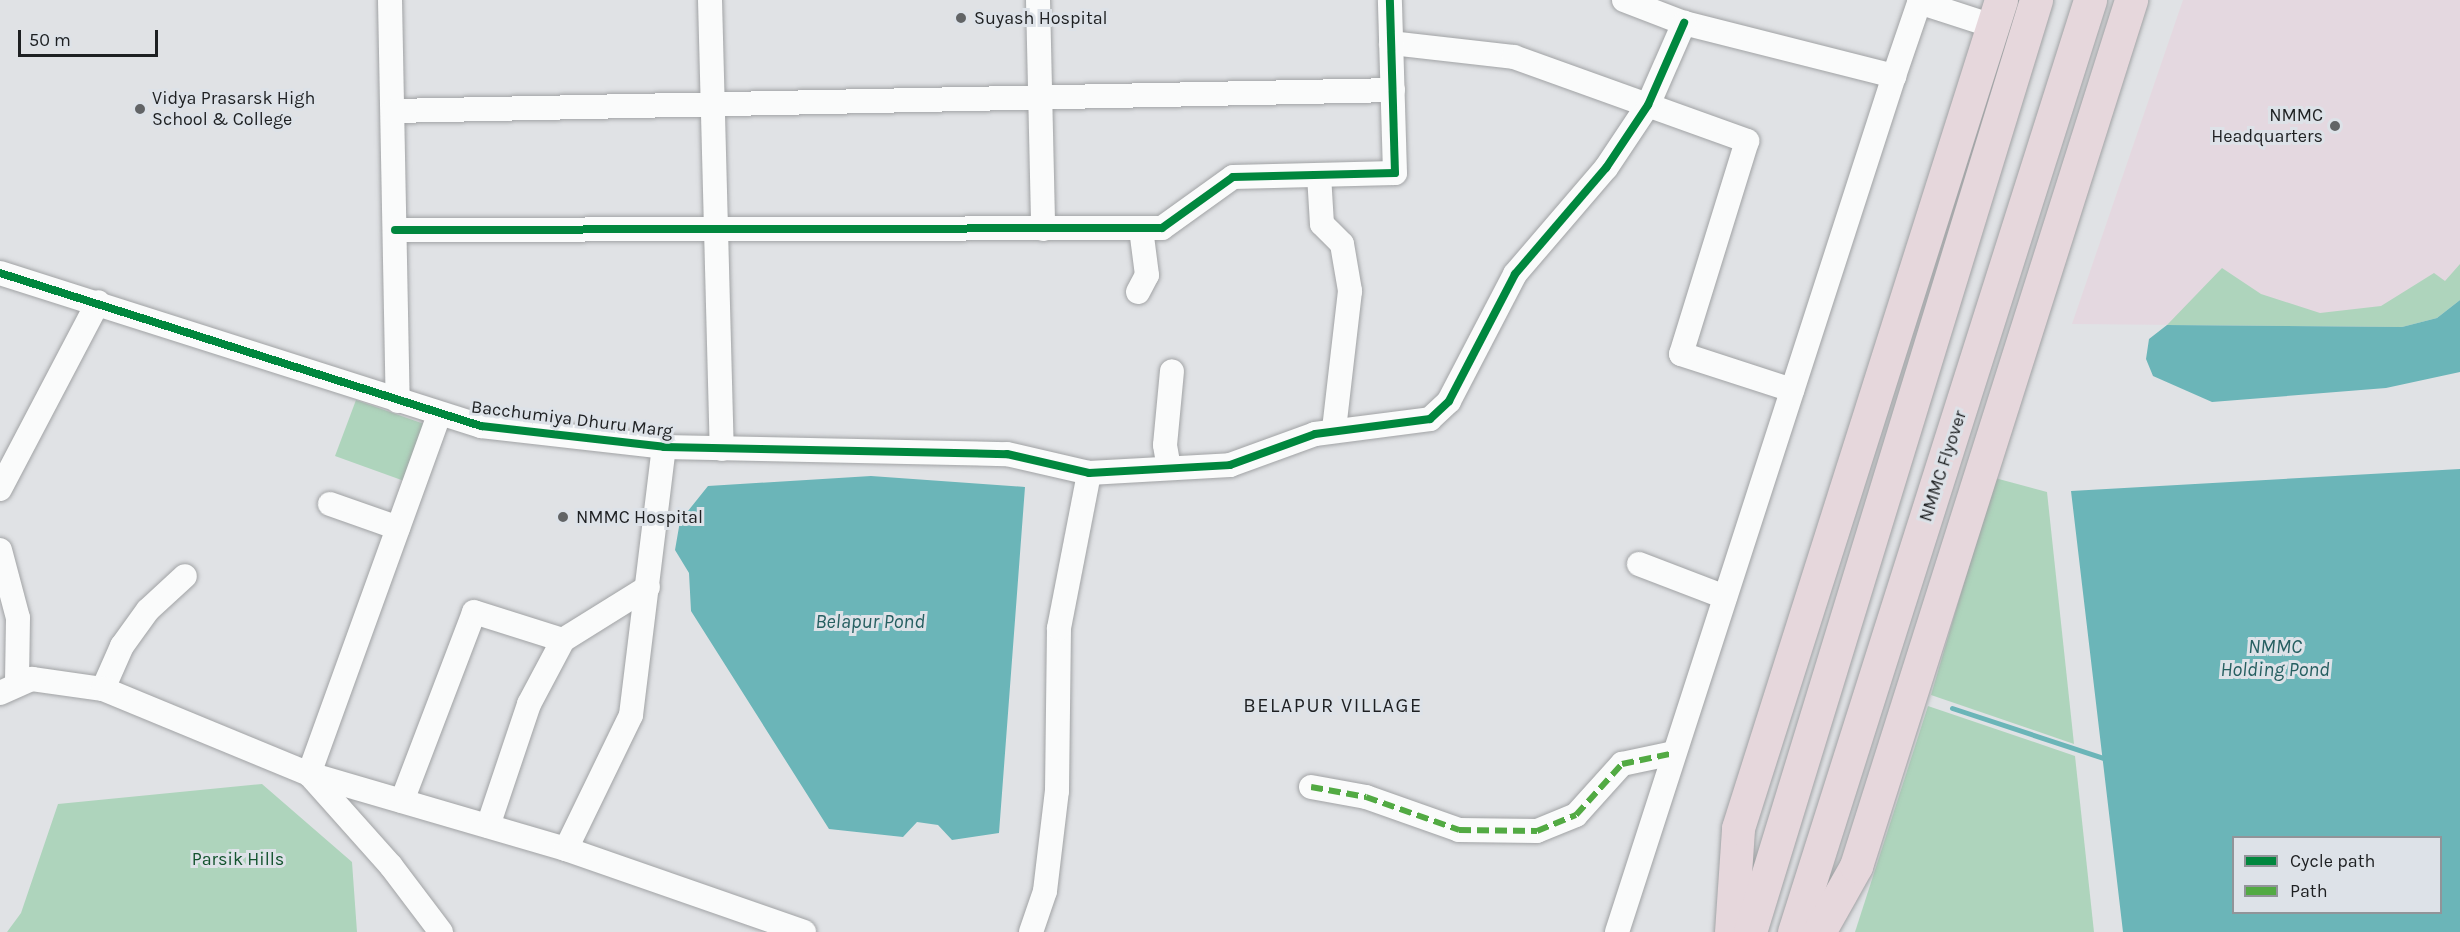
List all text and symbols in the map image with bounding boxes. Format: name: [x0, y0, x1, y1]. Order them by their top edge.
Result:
place label: Suyash Hospital: [974, 7, 1108, 29]
marker: Suyash Hospital: [952, 9, 970, 27]
scale bar: [21, 18, 160, 56]
text: 50 m: [29, 29, 71, 51]
place label: Vidya Prasarsk High School & College: [152, 88, 315, 130]
marker: Vidya Prasarsk High School & College: [133, 102, 147, 116]
place label: NMMC Headquarters: [2211, 105, 2323, 148]
marker: NMMC Headquarters: [2328, 119, 2342, 133]
street label: Bacchumiya Dhuru Marg: [470, 396, 674, 442]
street label: NMMC Flyover: [1915, 408, 1971, 524]
place label: NMMC Hospital: [576, 506, 703, 528]
marker: NMMC Hospital: [554, 508, 572, 526]
water label: Belapur Pond: [815, 609, 925, 633]
water label: NMMC Holding Pond: [2220, 635, 2330, 682]
district label: BELAPUR VILLAGE: [1243, 693, 1423, 717]
legend: [2232, 836, 2442, 914]
park label: Parsik Hills: [192, 848, 284, 870]
text: Cycle path: [2290, 850, 2375, 872]
text: Path: [2290, 880, 2328, 902]

